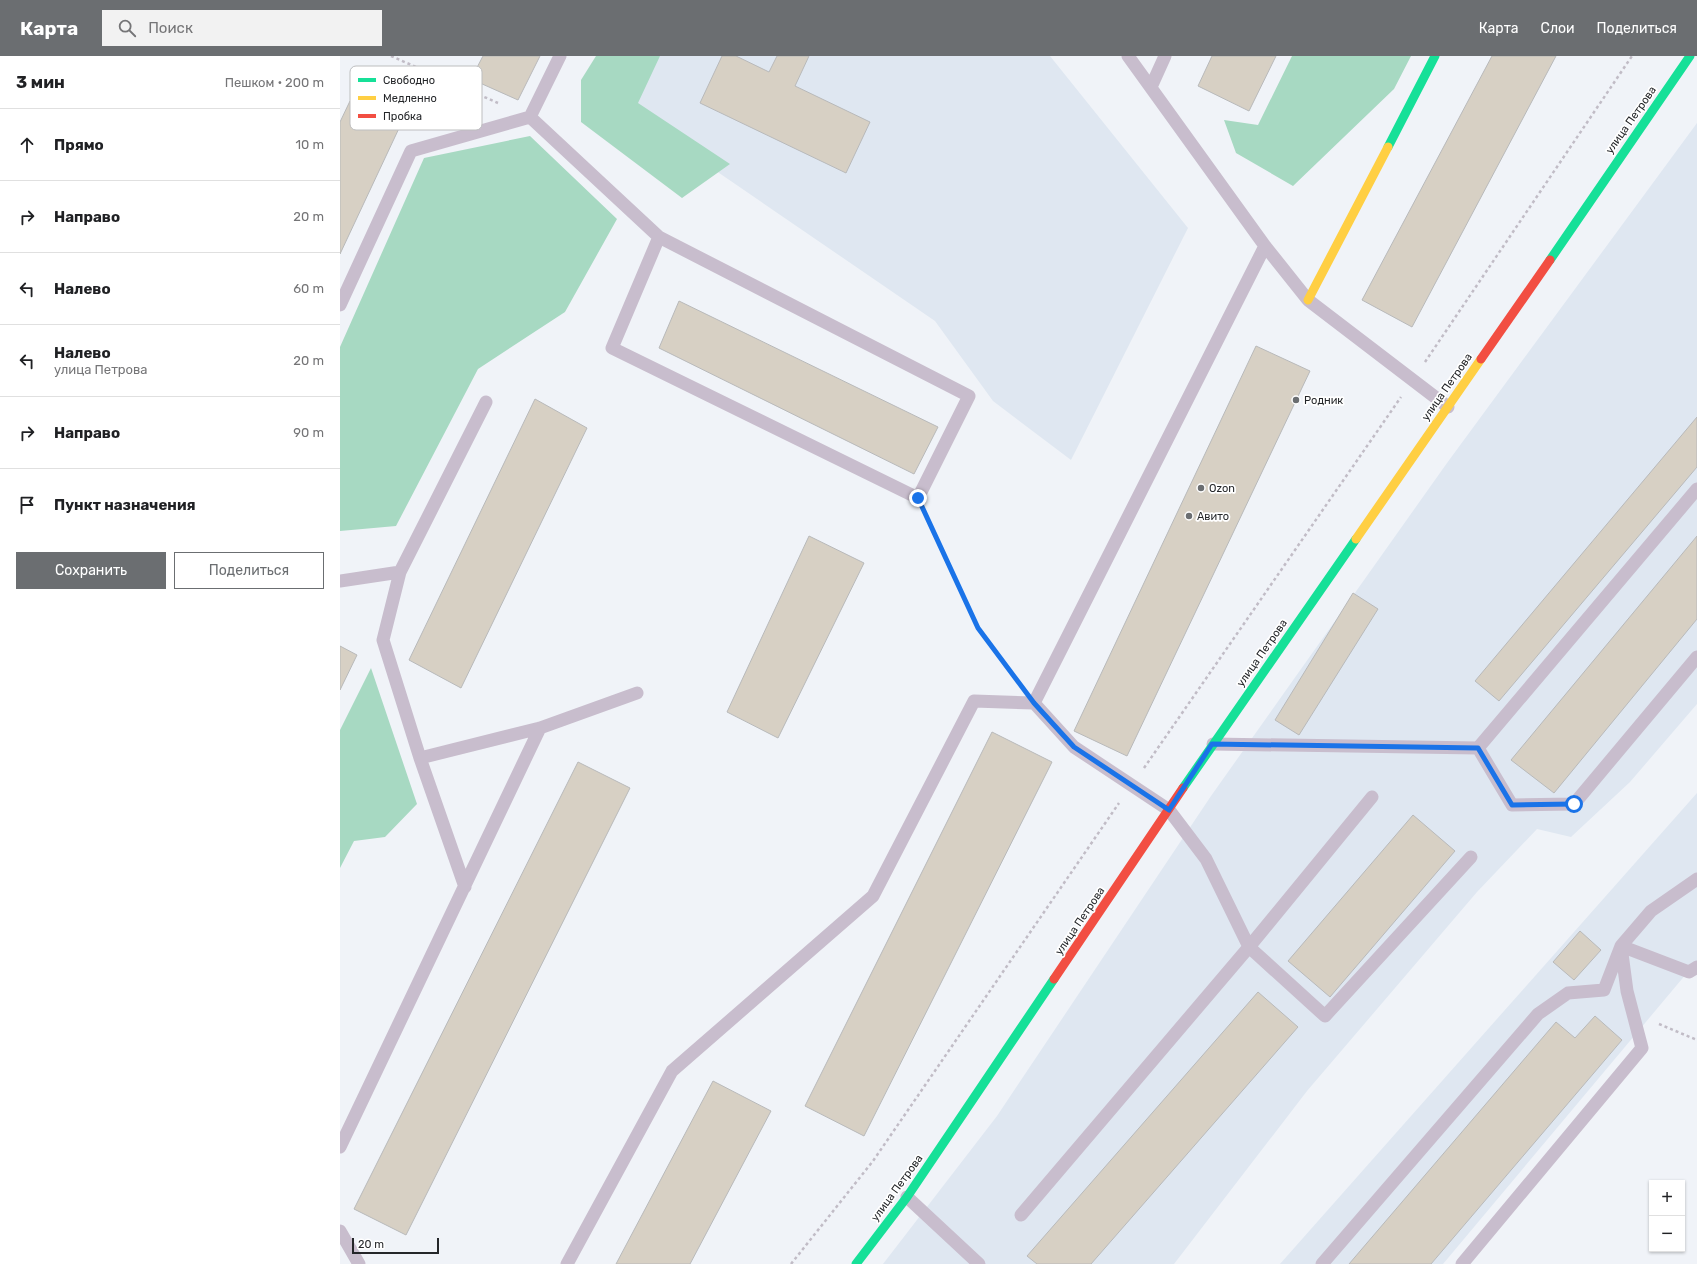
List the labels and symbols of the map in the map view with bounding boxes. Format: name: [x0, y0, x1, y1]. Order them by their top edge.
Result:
legend: [350, 66, 482, 130]
text: Свободно: [383, 74, 435, 87]
street label: улица Петрова: [1603, 84, 1659, 156]
text: Медленно: [383, 92, 437, 105]
text: Пробка: [383, 110, 422, 123]
street label: улица Петрова: [1419, 351, 1475, 423]
place label: Родник: [1304, 394, 1343, 407]
marker: Родник: [1291, 395, 1301, 405]
place label: Ozon: [1209, 482, 1235, 495]
marker: Ozon: [1196, 483, 1206, 493]
route end: [909, 489, 927, 507]
place label: Авито: [1197, 510, 1229, 523]
marker: Авито: [1184, 511, 1194, 521]
street label: улица Петрова: [1234, 617, 1290, 689]
route start: [1565, 795, 1583, 813]
street label: улица Петрова: [1052, 885, 1108, 957]
street label: улица Петрова: [868, 1152, 926, 1224]
scale bar: [352, 1236, 439, 1255]

